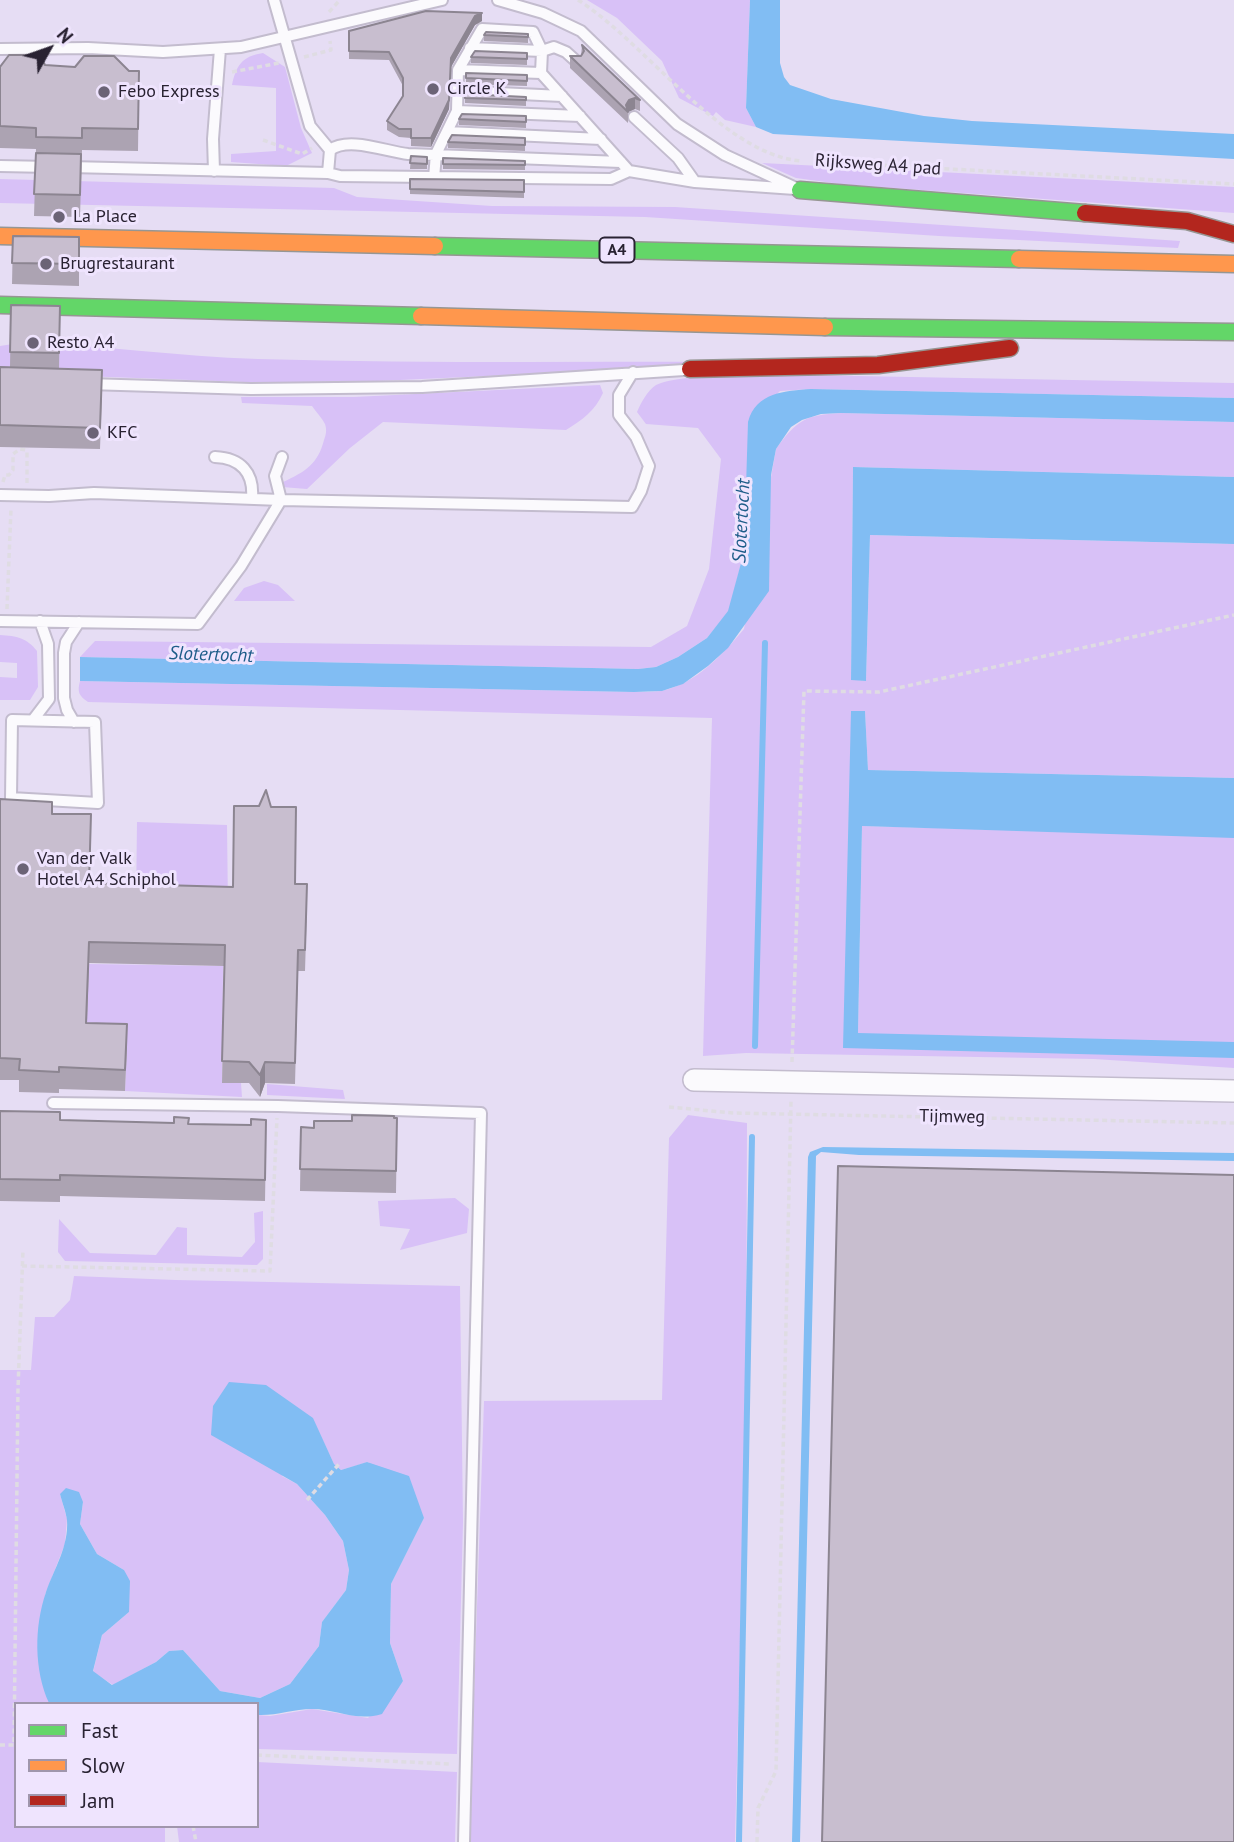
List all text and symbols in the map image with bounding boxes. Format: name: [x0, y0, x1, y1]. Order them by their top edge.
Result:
north arrow: [14, 14, 84, 84]
text: N: [52, 23, 78, 48]
place label: Circle K: [447, 78, 507, 100]
place label: Febo Express: [118, 81, 220, 103]
marker: Circle K: [425, 81, 441, 97]
marker: Febo Express: [96, 84, 112, 100]
street label: Rijksweg A4 pad: [814, 150, 942, 180]
place label: La Place: [73, 206, 137, 228]
marker: La Place: [51, 209, 67, 225]
road number: A4: [600, 238, 634, 262]
place label: Brugrestaurant: [60, 253, 175, 275]
marker: Brugrestaurant: [38, 256, 54, 272]
place label: Resto A4: [47, 332, 114, 354]
marker: Resto A4: [25, 335, 41, 351]
place label: KFC: [107, 422, 138, 444]
marker: KFC: [85, 425, 101, 441]
water label: Slotertocht: [728, 478, 756, 564]
water label: Slotertocht: [168, 642, 254, 668]
place label: Van der Valk Hotel A4 Schiphol: [37, 848, 176, 890]
marker: Van der Valk Hotel A4 Schiphol: [15, 861, 31, 877]
street label: Tijmweg: [919, 1106, 985, 1128]
legend: [14, 1702, 259, 1828]
text: Fast: [81, 1717, 118, 1744]
text: Slow: [81, 1752, 125, 1779]
text: Jam: [81, 1787, 115, 1814]

